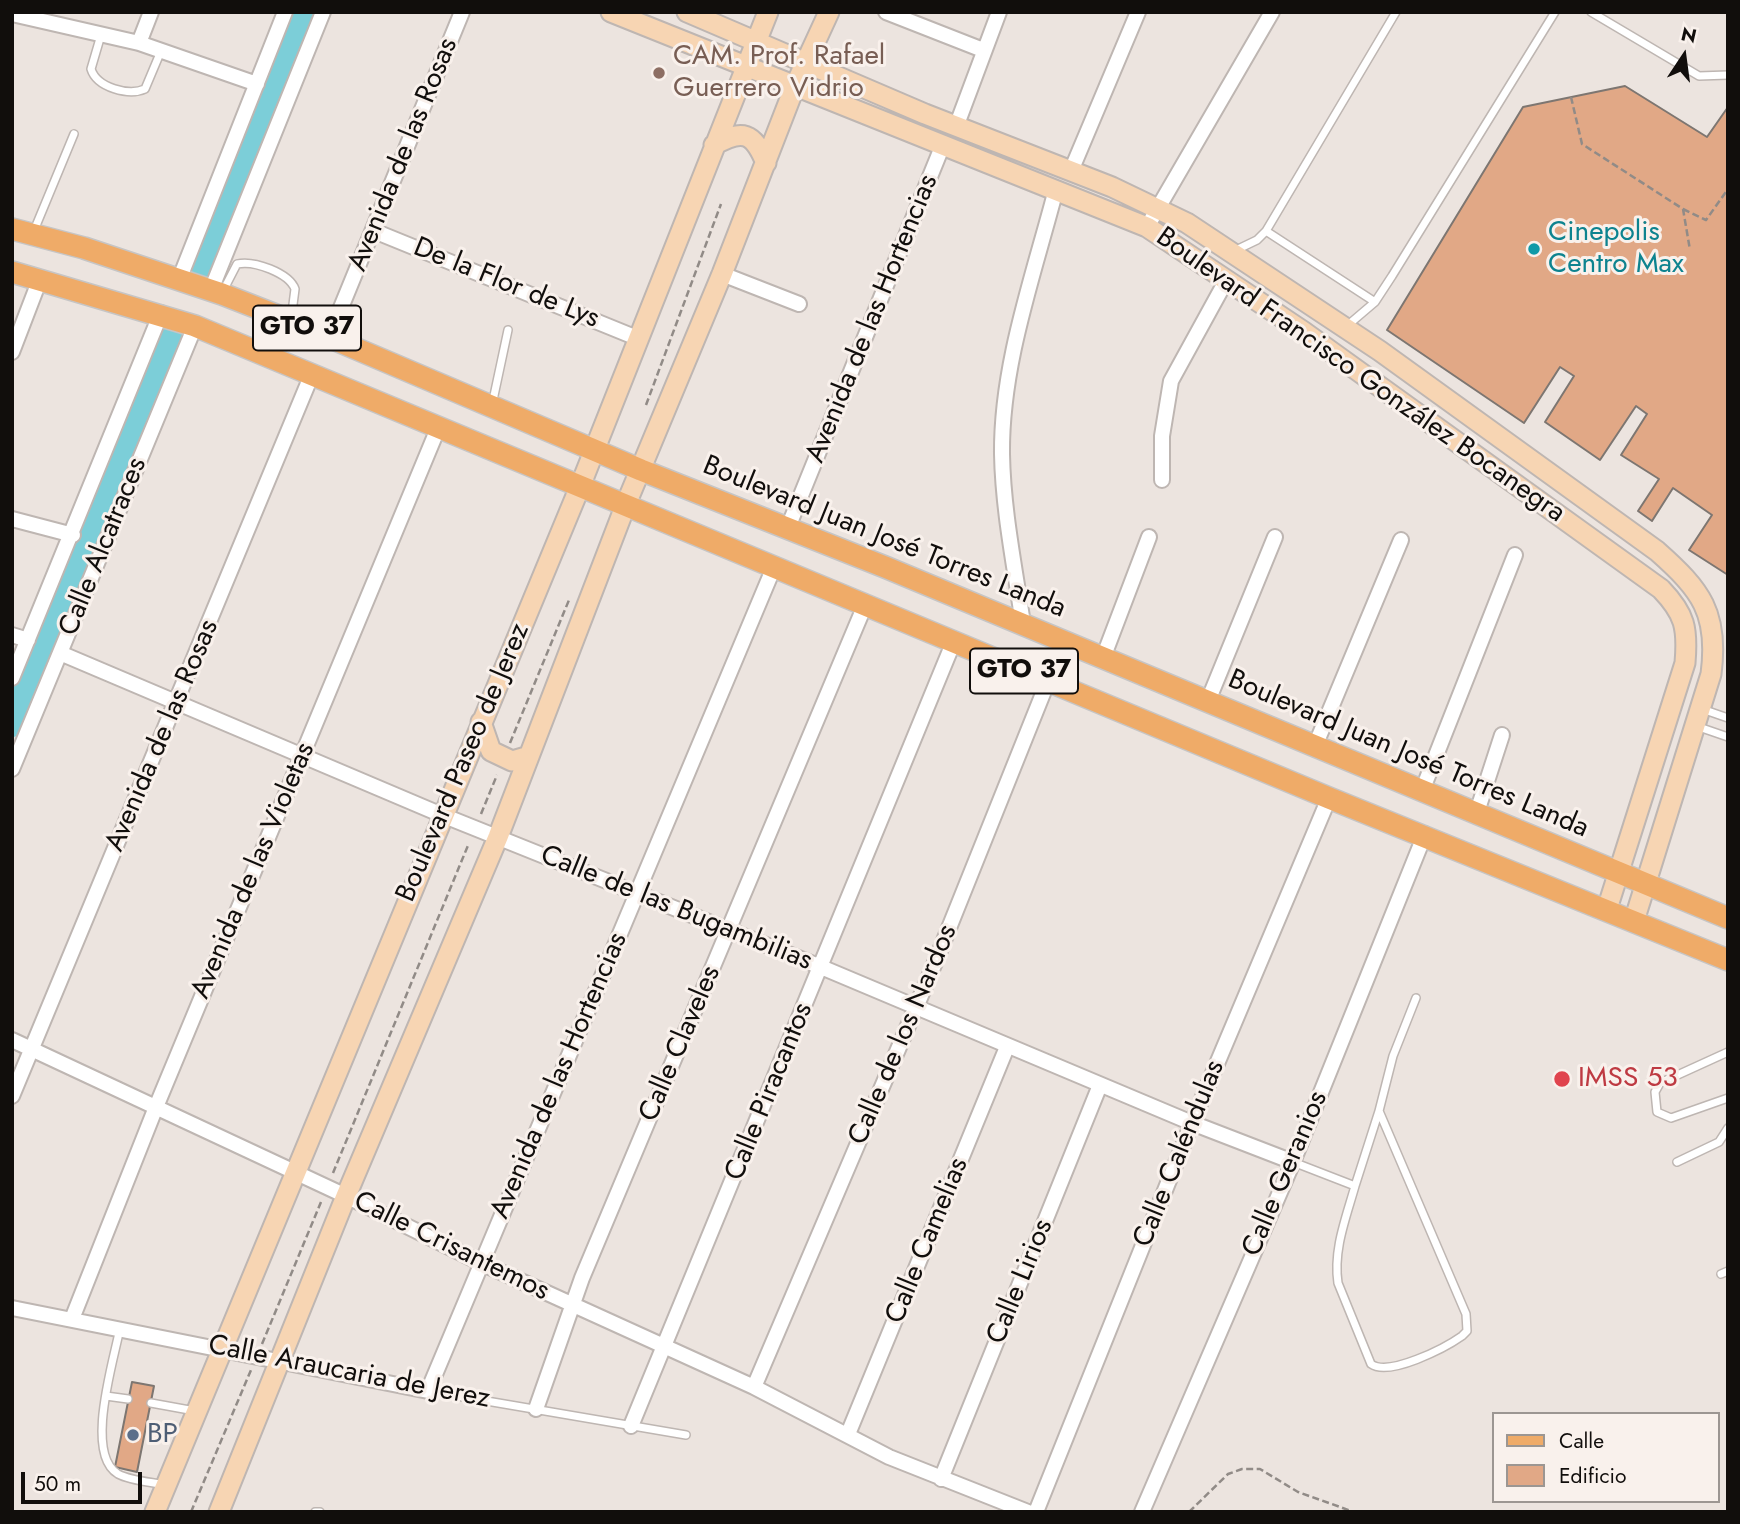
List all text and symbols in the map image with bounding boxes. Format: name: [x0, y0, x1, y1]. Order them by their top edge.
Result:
text: N: [1678, 20, 1699, 50]
north arrow: [1649, 21, 1719, 91]
street label: Avenida de las Rosas: [342, 33, 466, 277]
place label: CAM. Prof. Rafael Guerrero Vidrio: [673, 40, 885, 106]
marker: CAM. Prof. Rafael Guerrero Vidrio: [651, 65, 667, 81]
street label: Avenida de las Hortencias: [800, 170, 946, 468]
place label: Cinepolis Centro Max: [1548, 216, 1684, 282]
street label: Boulevard Francisco González Bocanegra: [1149, 221, 1571, 531]
street label: De la Flor de Lys: [408, 231, 604, 337]
marker: Cinepolis Centro Max: [1526, 241, 1542, 257]
road number: GTO 37: [253, 306, 361, 350]
street label: Boulevard Juan José Torres Landa: [698, 450, 1070, 626]
street label: Calle Alcatraces: [53, 453, 155, 641]
street label: Avenida de las Rosas: [99, 615, 227, 857]
street label: Boulevard Paseo de Jerez: [390, 619, 538, 907]
road number: GTO 37: [970, 649, 1078, 694]
street label: Boulevard Juan José Torres Landa: [1223, 664, 1593, 846]
street label: Avenida de las Violetas: [185, 738, 323, 1004]
street label: Calle de las Bugambilias: [535, 839, 817, 979]
street label: Calle de los Nardos: [842, 920, 966, 1150]
street label: Avenida de las Hortencias: [484, 928, 636, 1224]
street label: Calle Claveles: [633, 961, 729, 1127]
street label: Calle Piracantos: [719, 998, 821, 1186]
street label: Calle Caléndulas: [1127, 1056, 1233, 1252]
place label: IMSS 53: [1578, 1062, 1678, 1096]
marker: IMSS 53: [1552, 1069, 1572, 1089]
street label: Calle Geranios: [1236, 1086, 1336, 1262]
street label: Calle Camelias: [880, 1153, 976, 1329]
street label: Calle Crisantemos: [348, 1185, 554, 1309]
street label: Calle Lirios: [981, 1215, 1061, 1349]
street label: Calle Araucaria de Jerez: [205, 1329, 493, 1417]
legend: [1492, 1412, 1719, 1503]
place label: BP: [147, 1418, 178, 1452]
text: Calle: [1559, 1426, 1604, 1456]
marker: BP: [125, 1427, 141, 1443]
scale bar: [24, 1458, 145, 1502]
text: Edificio: [1559, 1461, 1626, 1491]
text: 50 m: [34, 1469, 81, 1499]

